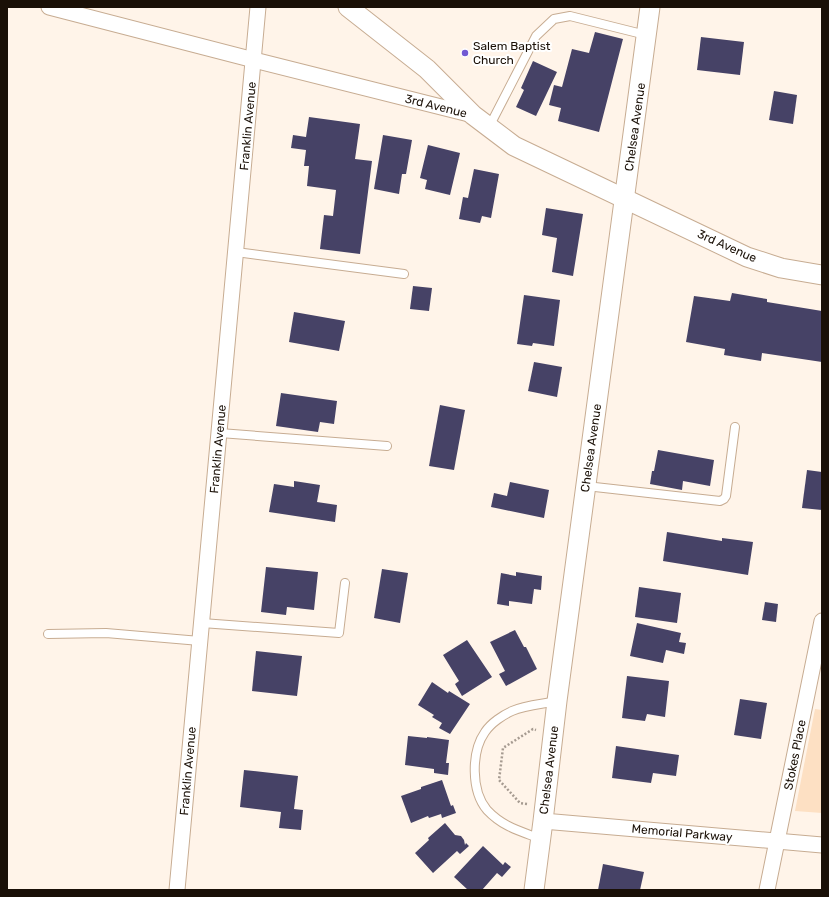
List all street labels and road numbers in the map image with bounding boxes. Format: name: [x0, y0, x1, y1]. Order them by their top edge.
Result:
street label: Franklin Avenue: [237, 81, 259, 171]
street label: Chelsea Avenue: [622, 82, 648, 172]
street label: 3rd Avenue: [404, 92, 469, 121]
street label: 3rd Avenue: [695, 227, 759, 265]
street label: Chelsea Avenue: [578, 403, 604, 493]
street label: Franklin Avenue: [207, 404, 229, 494]
street label: Stokes Place: [781, 718, 809, 791]
street label: Chelsea Avenue: [537, 725, 561, 815]
street label: Franklin Avenue: [177, 726, 199, 816]
street label: Memorial Parkway: [631, 822, 733, 844]

